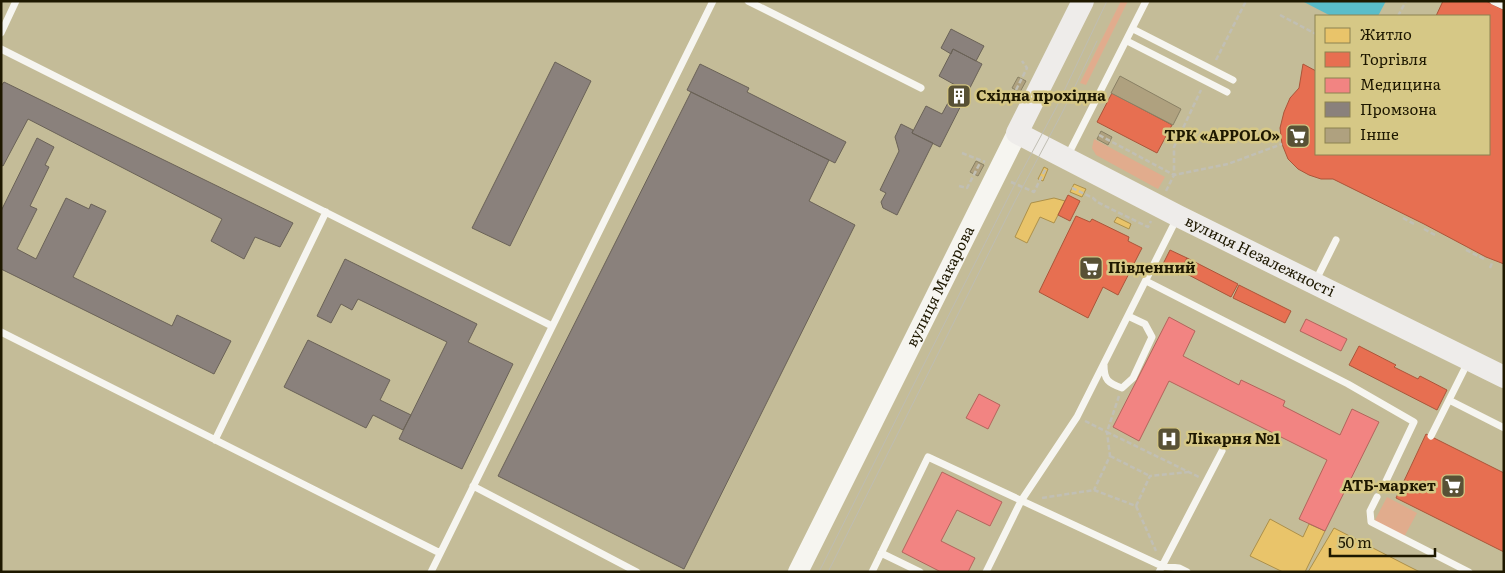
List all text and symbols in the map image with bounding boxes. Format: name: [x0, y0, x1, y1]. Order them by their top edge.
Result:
legend: [1315, 15, 1490, 155]
text: Житло: [1360, 22, 1412, 45]
text: Торгівля: [1360, 47, 1427, 70]
text: Медицина: [1360, 72, 1442, 95]
building icon: Східна прохідна: [946, 83, 972, 109]
place label: Східна прохідна: [976, 83, 1106, 106]
text: Промзона: [1360, 97, 1438, 120]
text: Інше: [1360, 122, 1399, 145]
place label: ТРК «APPOLO»: [1164, 123, 1280, 146]
supermarket icon: ТРК «APPOLO»: [1285, 123, 1311, 149]
street label: вулиця Незалежності: [1182, 208, 1339, 302]
street label: вулиця Макарова: [899, 220, 979, 350]
supermarket icon: Південний: [1078, 255, 1104, 281]
place label: Південний: [1108, 255, 1196, 278]
hospital icon: Лікарня №1: [1156, 426, 1182, 452]
place label: Лікарня №1: [1186, 426, 1280, 449]
place label: АТБ-маркет: [1342, 473, 1436, 496]
supermarket icon: АТБ-маркет: [1440, 473, 1466, 499]
scale bar: [1330, 526, 1435, 558]
text: 50 m: [1338, 530, 1372, 553]

